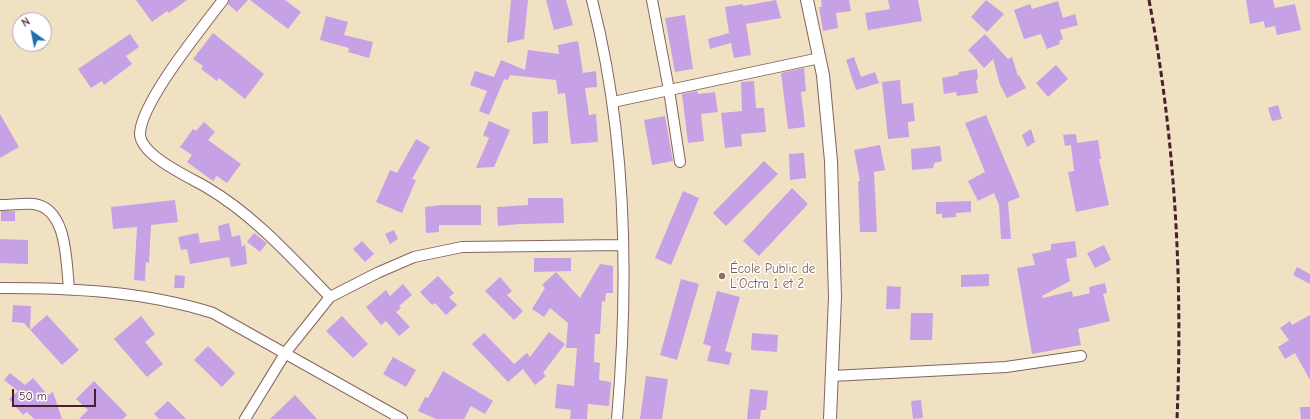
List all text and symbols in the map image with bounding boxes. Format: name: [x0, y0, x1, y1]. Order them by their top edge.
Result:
north arrow: [12, 12, 52, 52]
text: N: [19, 15, 32, 30]
place label: École Public de L'Octra 1 et 2: [730, 261, 815, 292]
marker: École Public de L'Octra 1 et 2: [717, 271, 727, 281]
scale bar: [14, 381, 98, 407]
text: 50 m: [19, 389, 47, 403]

